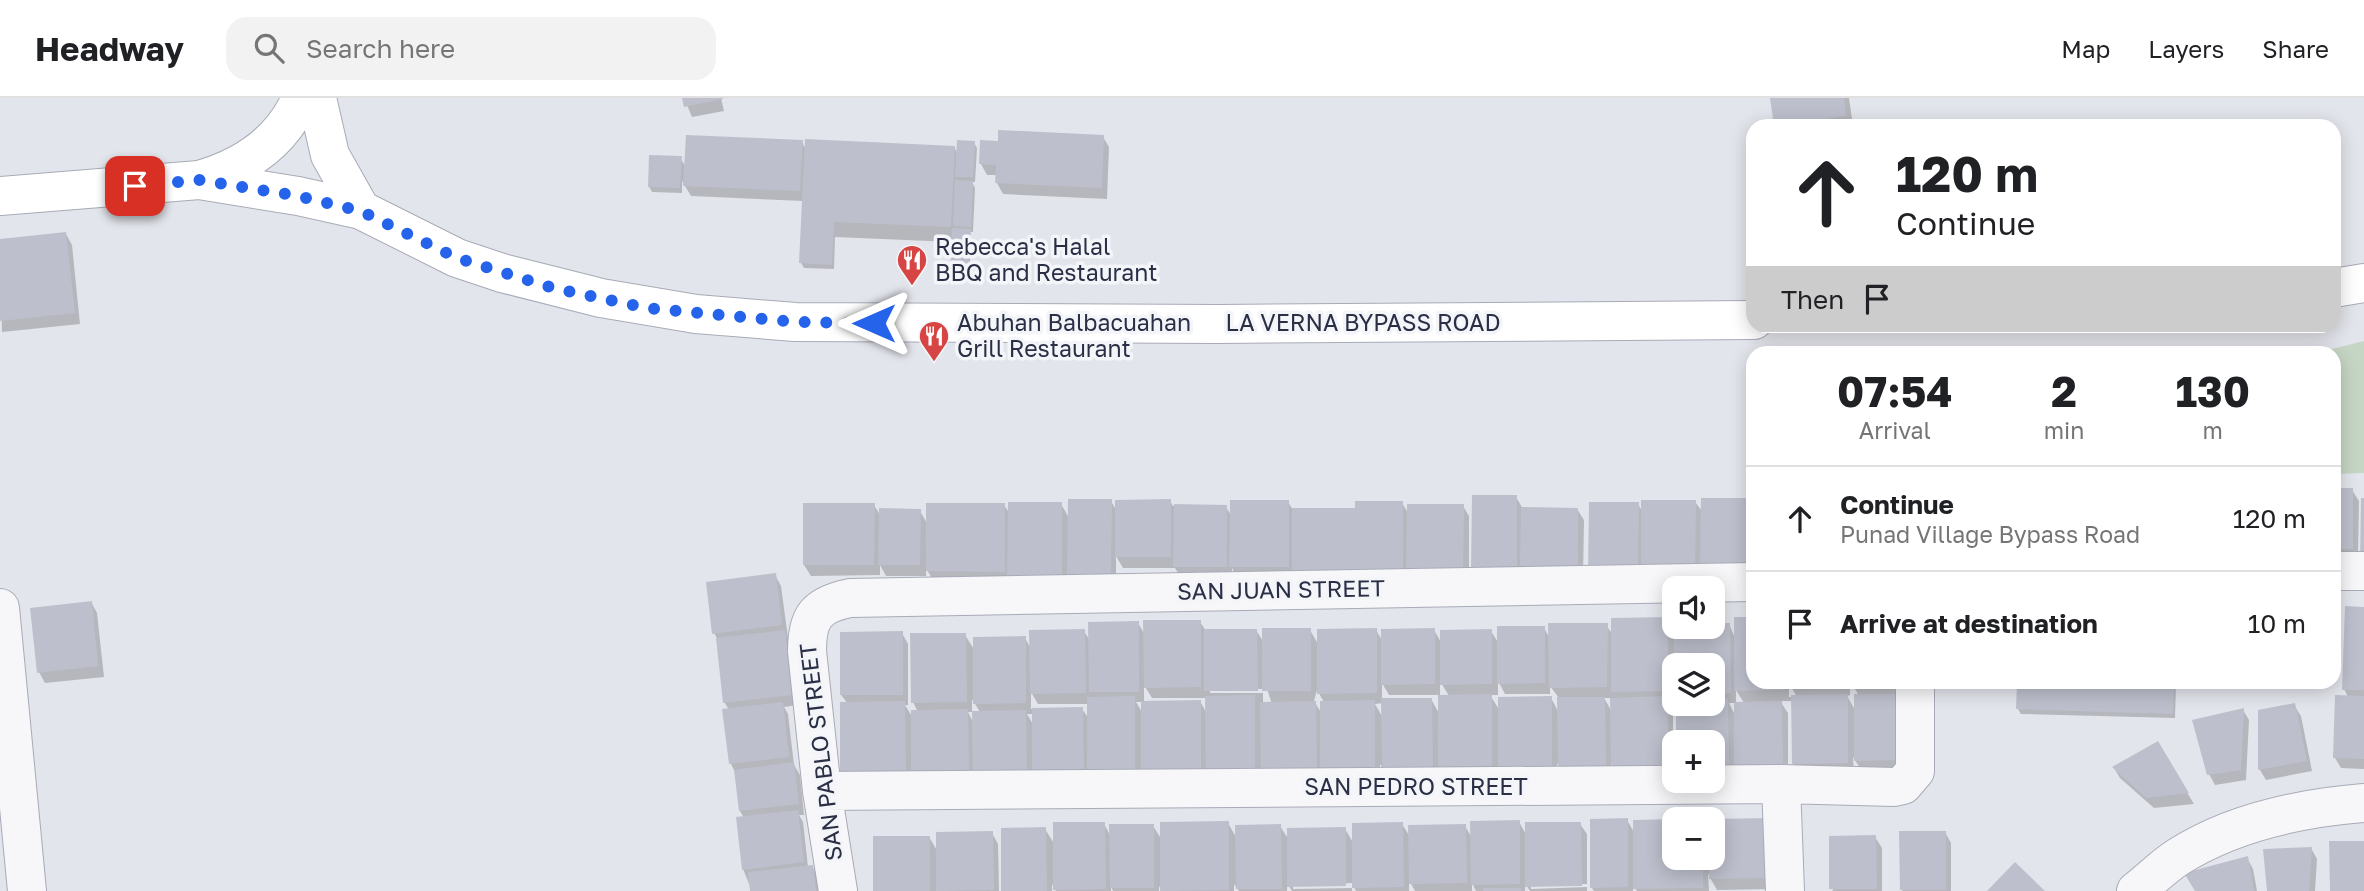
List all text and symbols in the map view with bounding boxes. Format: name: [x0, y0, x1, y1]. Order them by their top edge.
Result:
search box: [226, 17, 716, 80]
text: Headway: [35, 29, 184, 68]
icon: search: [250, 29, 288, 67]
text: Search here: [306, 33, 455, 64]
text: Map: [2061, 34, 2110, 63]
text: Layers: [2148, 34, 2224, 63]
text: Share: [2262, 34, 2329, 63]
text: 120 m: [1896, 144, 2038, 203]
icon: ahead: [1781, 147, 1872, 238]
pin: [105, 156, 165, 216]
icon: arrive: [116, 167, 154, 205]
text: Continue: [1896, 204, 2035, 242]
place label: Rebecca's Halal BBQ and Restaurant: [935, 232, 1157, 286]
restaurant icon: Rebecca's Halal BBQ and Restaurant: [895, 243, 929, 287]
icon: arrive: [1858, 280, 1896, 318]
text: Then: [1781, 284, 1844, 315]
position arrow: [837, 286, 911, 360]
place label: Abuhan Balbacuahan Grill Restaurant: [957, 308, 1191, 362]
street label: LA VERNA BYPASS ROAD: [1225, 308, 1501, 336]
restaurant icon: Abuhan Balbacuahan Grill Restaurant: [917, 319, 951, 363]
text: 07:54: [1837, 366, 1953, 416]
text: 2: [2051, 366, 2077, 416]
text: 130: [2175, 366, 2250, 416]
text: Arrival: [1859, 416, 1931, 444]
text: min: [2044, 416, 2084, 444]
text: m: [2202, 416, 2223, 444]
text: Continue: [1840, 489, 1954, 520]
icon: ahead: [1781, 500, 1819, 538]
text: 120 m: [2233, 503, 2306, 534]
text: Punad Village Bypass Road: [1840, 520, 2140, 548]
street label: SAN JUAN STREET: [1177, 573, 1385, 605]
map controls: [1662, 576, 1725, 870]
button: sound: [1662, 576, 1725, 639]
icon: arrive: [1781, 605, 1819, 643]
text: Arrive at destination: [1840, 608, 2098, 639]
text: 10 m: [2248, 608, 2306, 639]
street label: SAN PABLO STREET: [793, 642, 847, 863]
button: layers: [1662, 653, 1725, 716]
button: +: [1662, 730, 1725, 793]
street label: SAN PEDRO STREET: [1304, 772, 1528, 800]
button: −: [1662, 807, 1725, 870]

